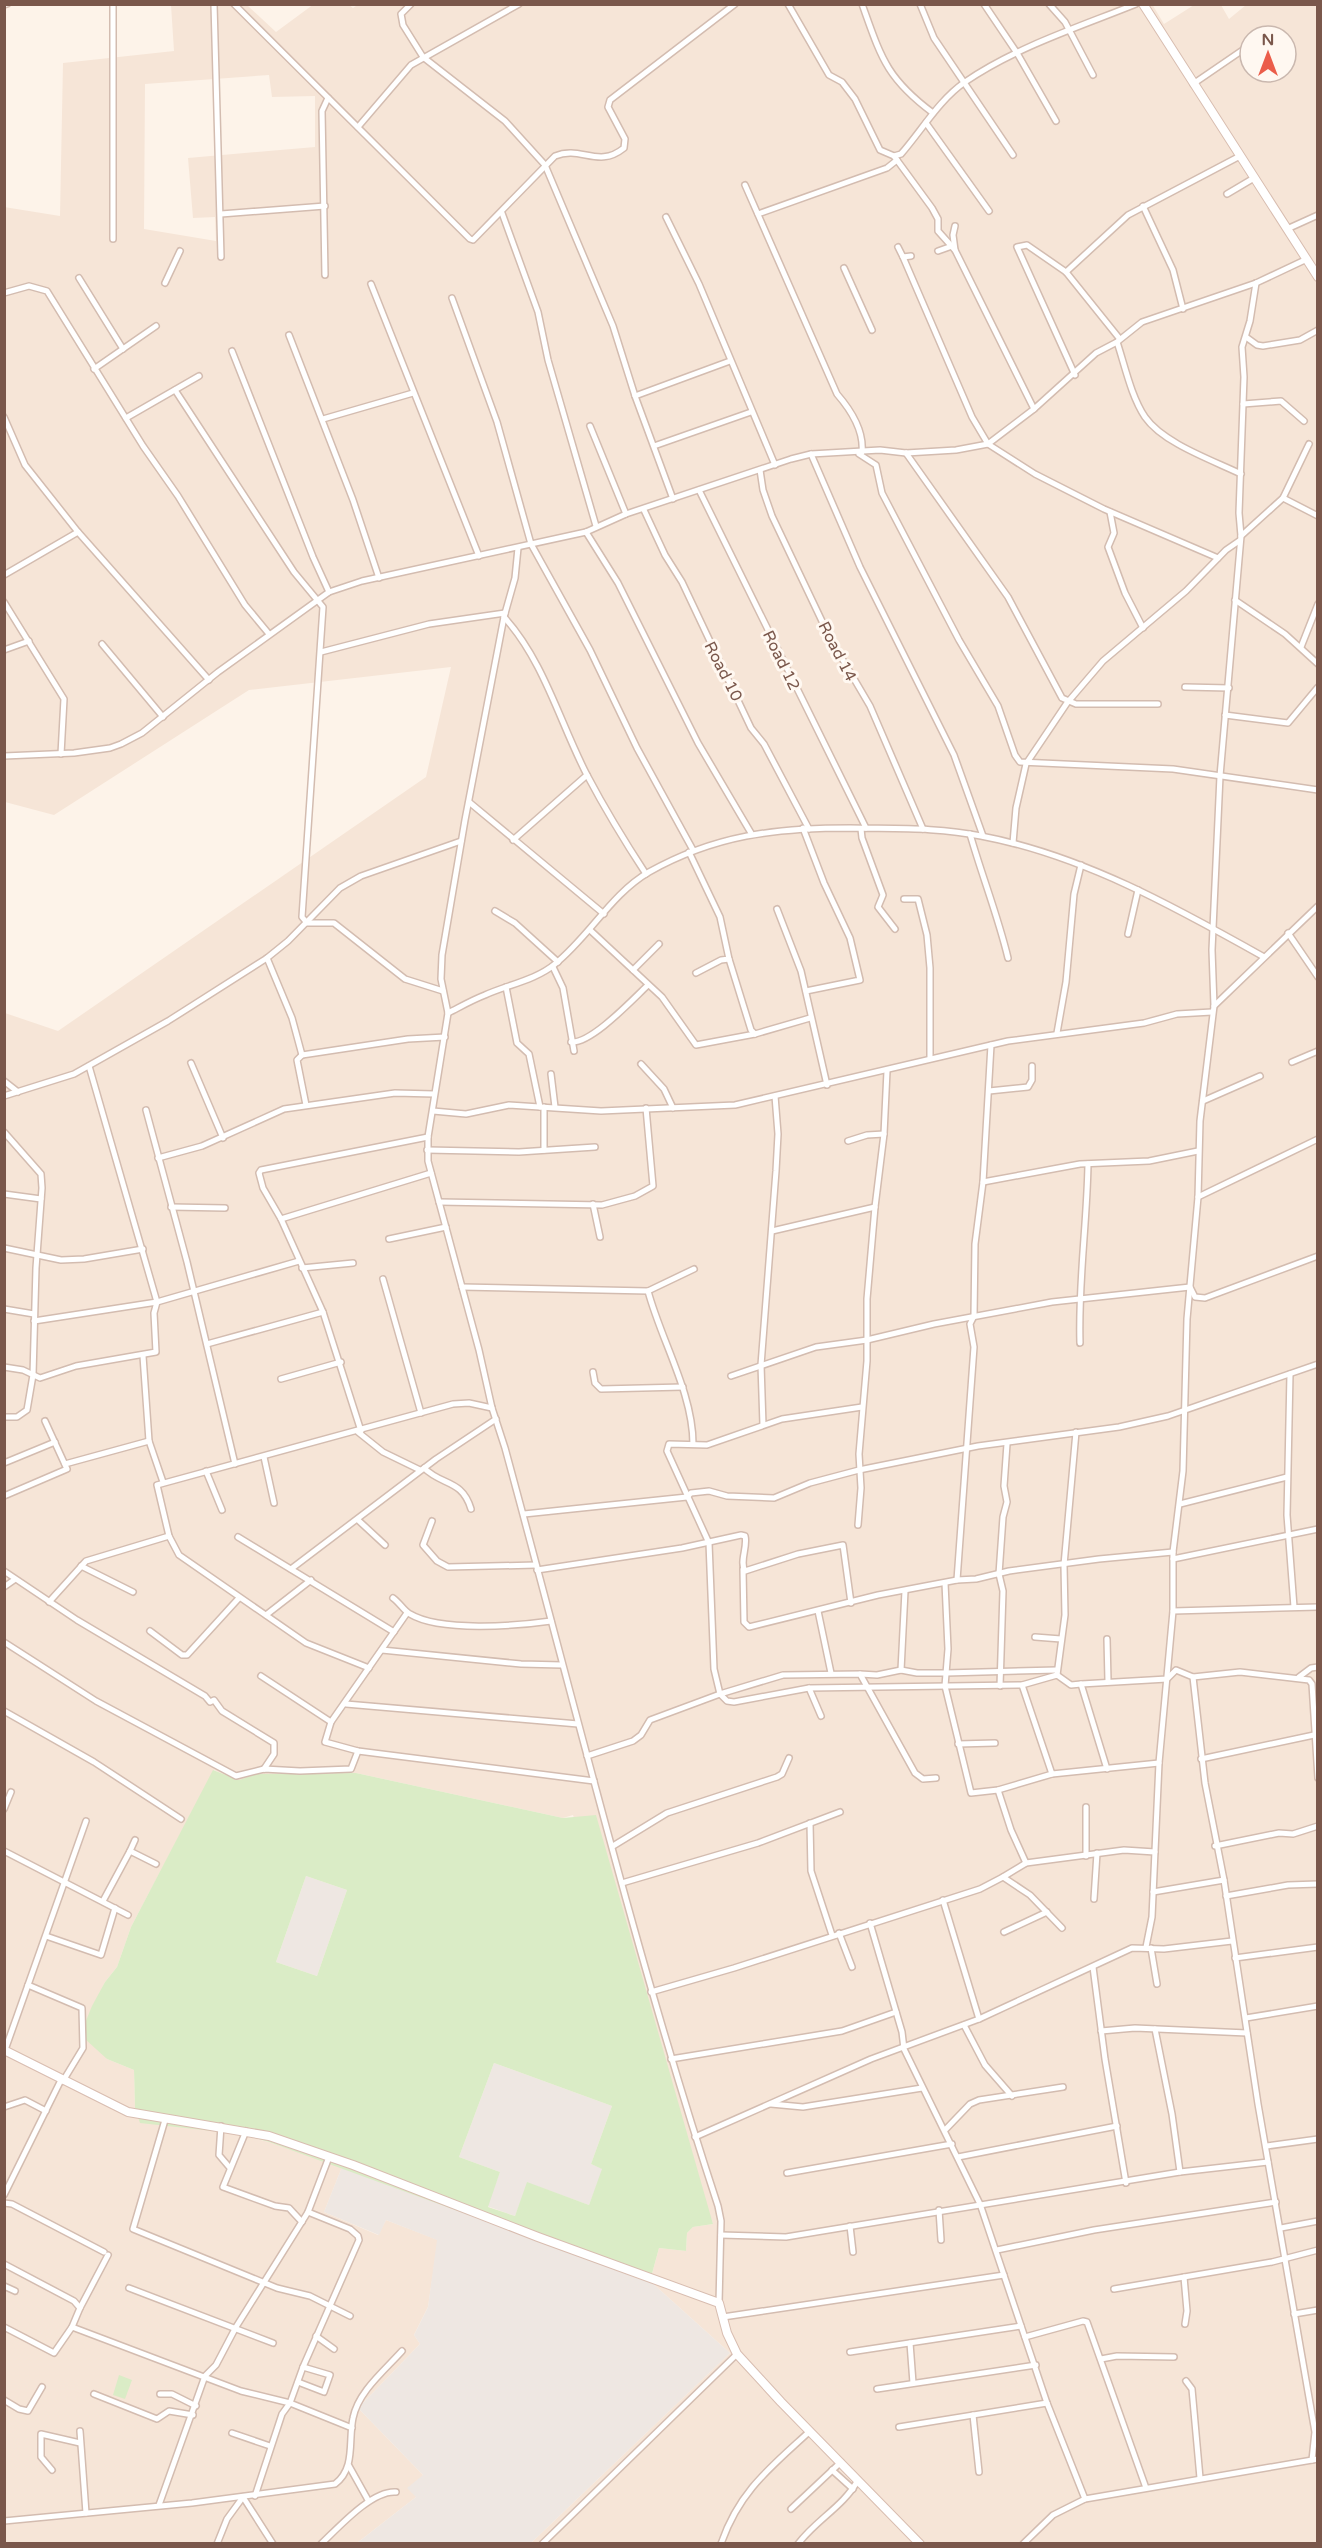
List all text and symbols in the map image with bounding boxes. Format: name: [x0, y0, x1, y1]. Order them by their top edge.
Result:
north arrow: [1238, 24, 1298, 84]
text: N: [1262, 30, 1274, 50]
street label: Road 14: [814, 618, 861, 685]
street label: Road 12: [758, 627, 804, 694]
street label: Road 10: [700, 638, 747, 705]

